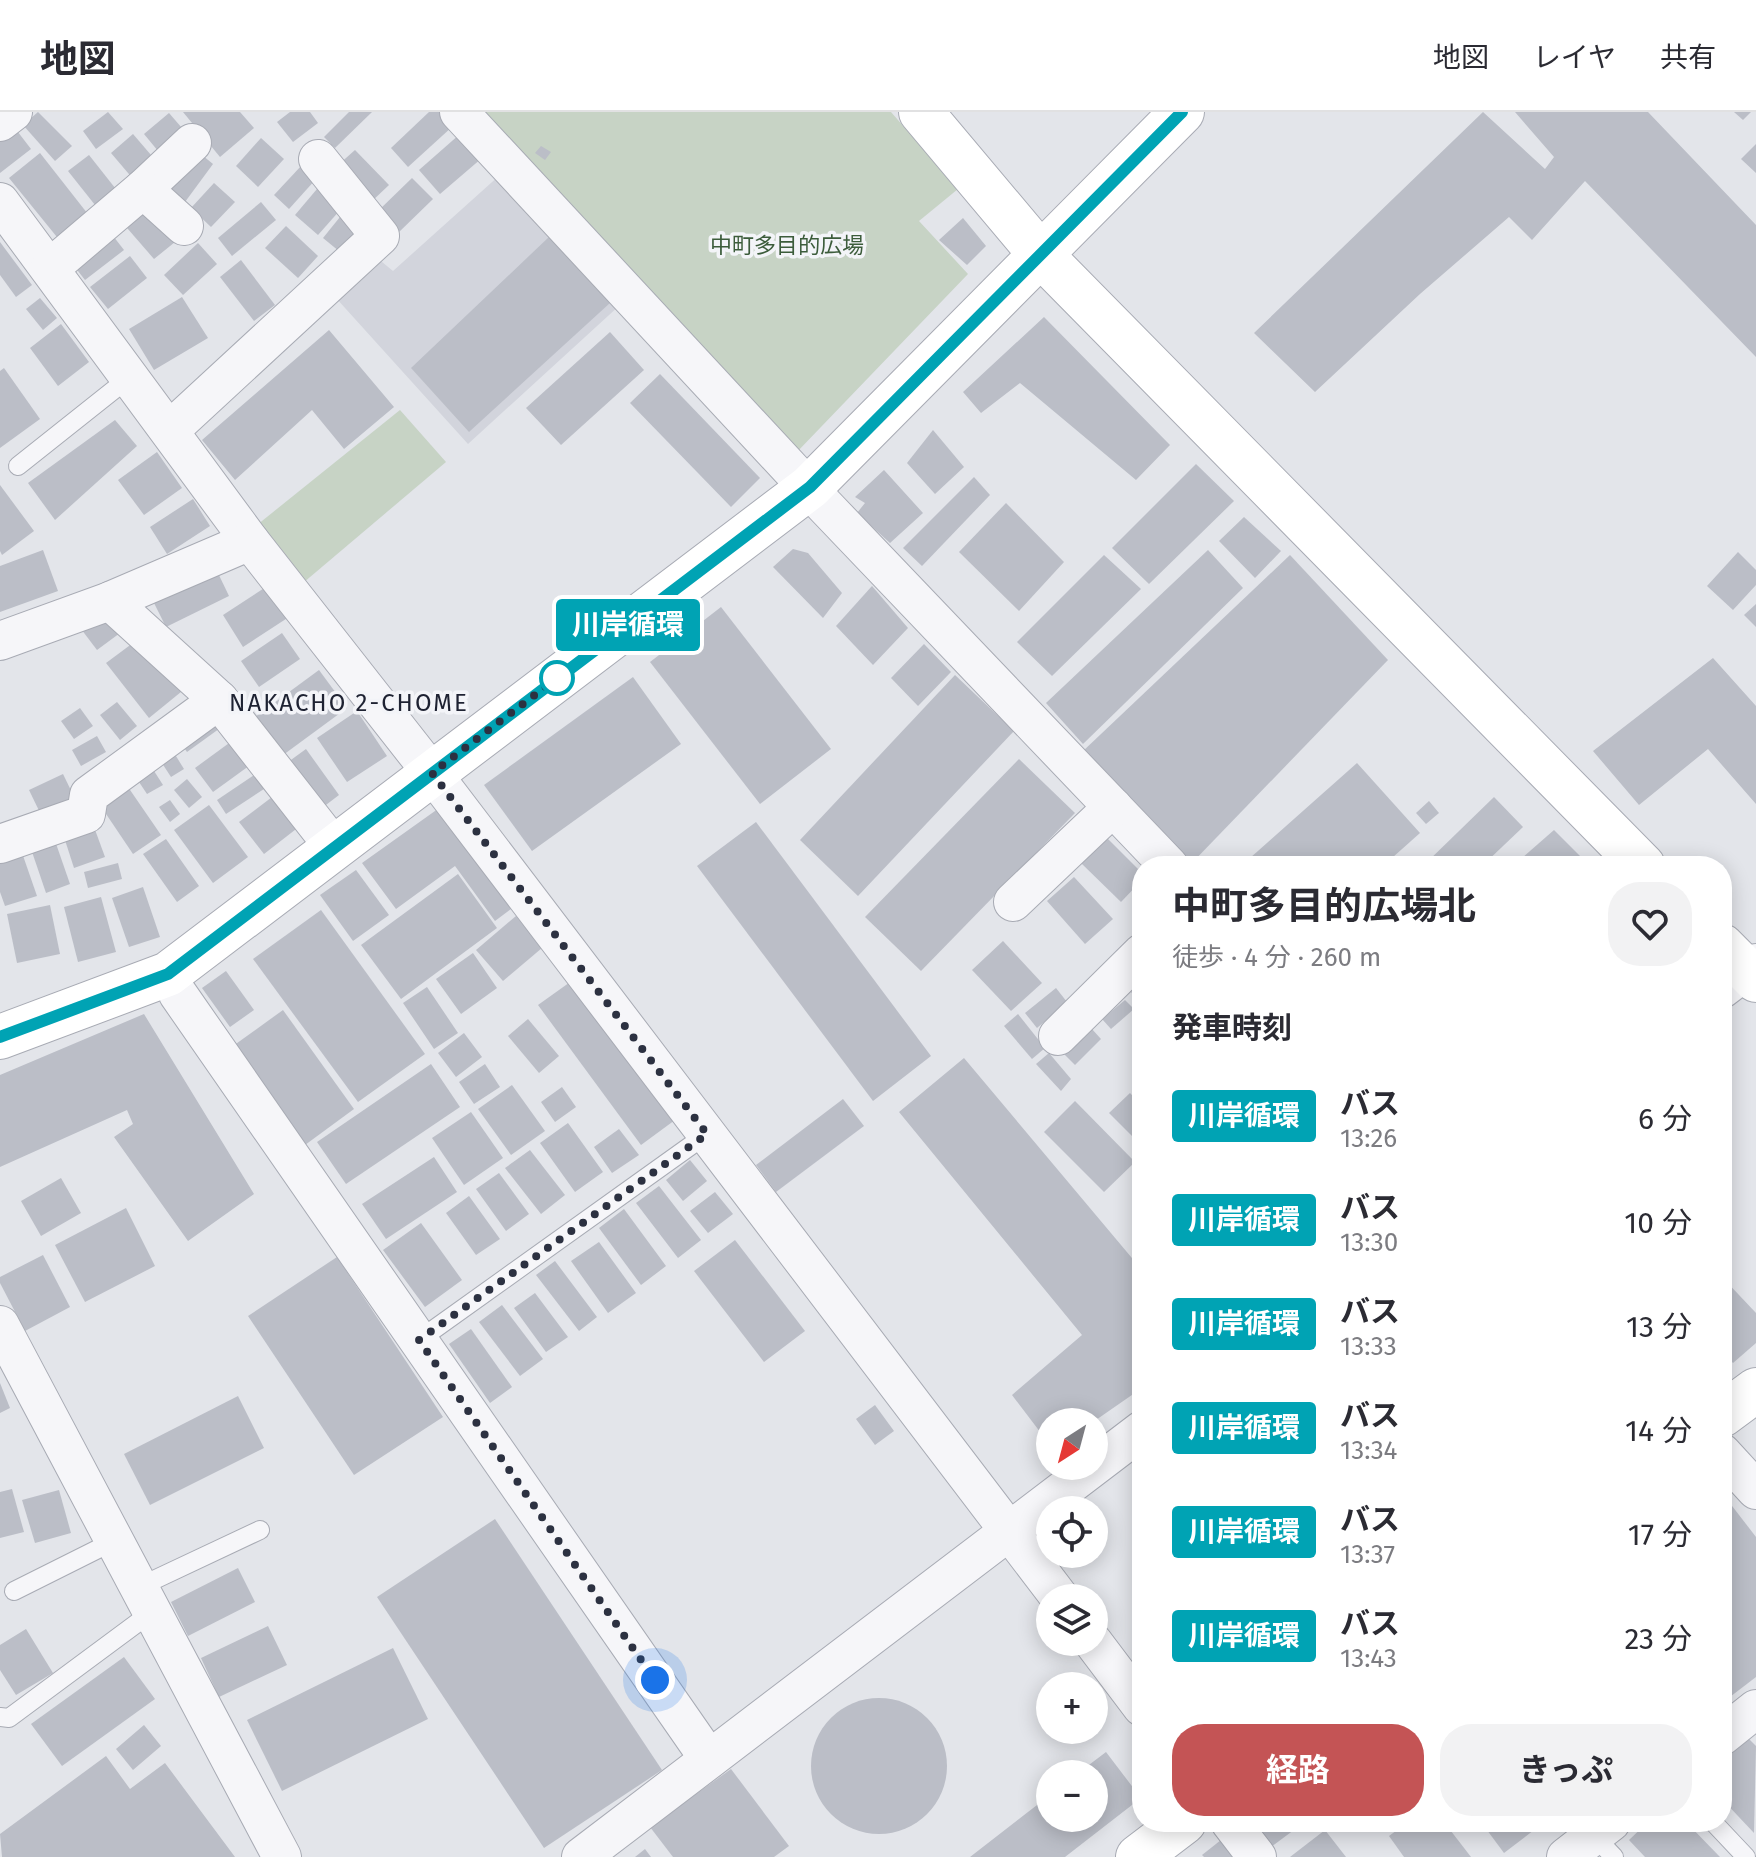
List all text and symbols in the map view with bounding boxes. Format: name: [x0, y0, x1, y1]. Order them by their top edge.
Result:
text: 地図: [40, 36, 116, 82]
text: 地図: [1433, 41, 1489, 74]
text: レイヤ: [1533, 41, 1616, 74]
text: 共有: [1660, 41, 1716, 74]
park label: 中町多目的広場: [710, 232, 864, 259]
line badge: 川岸循環: [572, 599, 684, 651]
text: 川岸循環: [572, 608, 684, 641]
unlabelled marker: [540, 661, 574, 695]
district label: NAKACHO 2-CHOME: [229, 689, 469, 717]
button: heart: [1608, 882, 1692, 966]
text: 中町多目的広場北: [1172, 883, 1476, 929]
text: 徒歩 · 4 分 · 260 m: [1172, 942, 1381, 973]
text: 発車時刻: [1172, 1010, 1292, 1046]
text: バス: [1340, 1086, 1400, 1122]
text: 川岸循環: [1188, 1099, 1300, 1132]
text: 6 分: [1638, 1101, 1692, 1137]
text: 13:26: [1340, 1123, 1397, 1154]
text: バス: [1340, 1190, 1400, 1226]
text: 川岸循環: [1188, 1203, 1300, 1236]
text: 10 分: [1624, 1205, 1692, 1241]
text: 13:30: [1340, 1227, 1398, 1258]
text: バス: [1340, 1294, 1400, 1330]
text: 川岸循環: [1188, 1307, 1300, 1340]
text: 13 分: [1626, 1309, 1692, 1345]
text: 13:33: [1340, 1331, 1397, 1362]
text: バス: [1340, 1398, 1400, 1434]
north arrow: [1036, 1408, 1108, 1480]
map controls: [1036, 1408, 1108, 1832]
text: 川岸循環: [1188, 1411, 1300, 1444]
text: 14 分: [1625, 1413, 1692, 1449]
text: 13:34: [1340, 1435, 1397, 1466]
button: locate: [1036, 1496, 1108, 1568]
text: バス: [1340, 1502, 1400, 1538]
text: 川岸循環: [1188, 1515, 1300, 1548]
text: 17 分: [1628, 1517, 1692, 1553]
text: 13:37: [1340, 1539, 1395, 1570]
button: layers: [1036, 1584, 1108, 1656]
text: バス: [1340, 1606, 1400, 1642]
text: 川岸循環: [1188, 1619, 1300, 1652]
text: 23 分: [1624, 1621, 1692, 1657]
text: 13:43: [1340, 1643, 1397, 1674]
your location: [635, 1660, 675, 1700]
button: +: [1036, 1672, 1108, 1744]
button: 経路: [1172, 1724, 1424, 1816]
button: きっぷ: [1440, 1724, 1692, 1816]
button: −: [1036, 1760, 1108, 1832]

